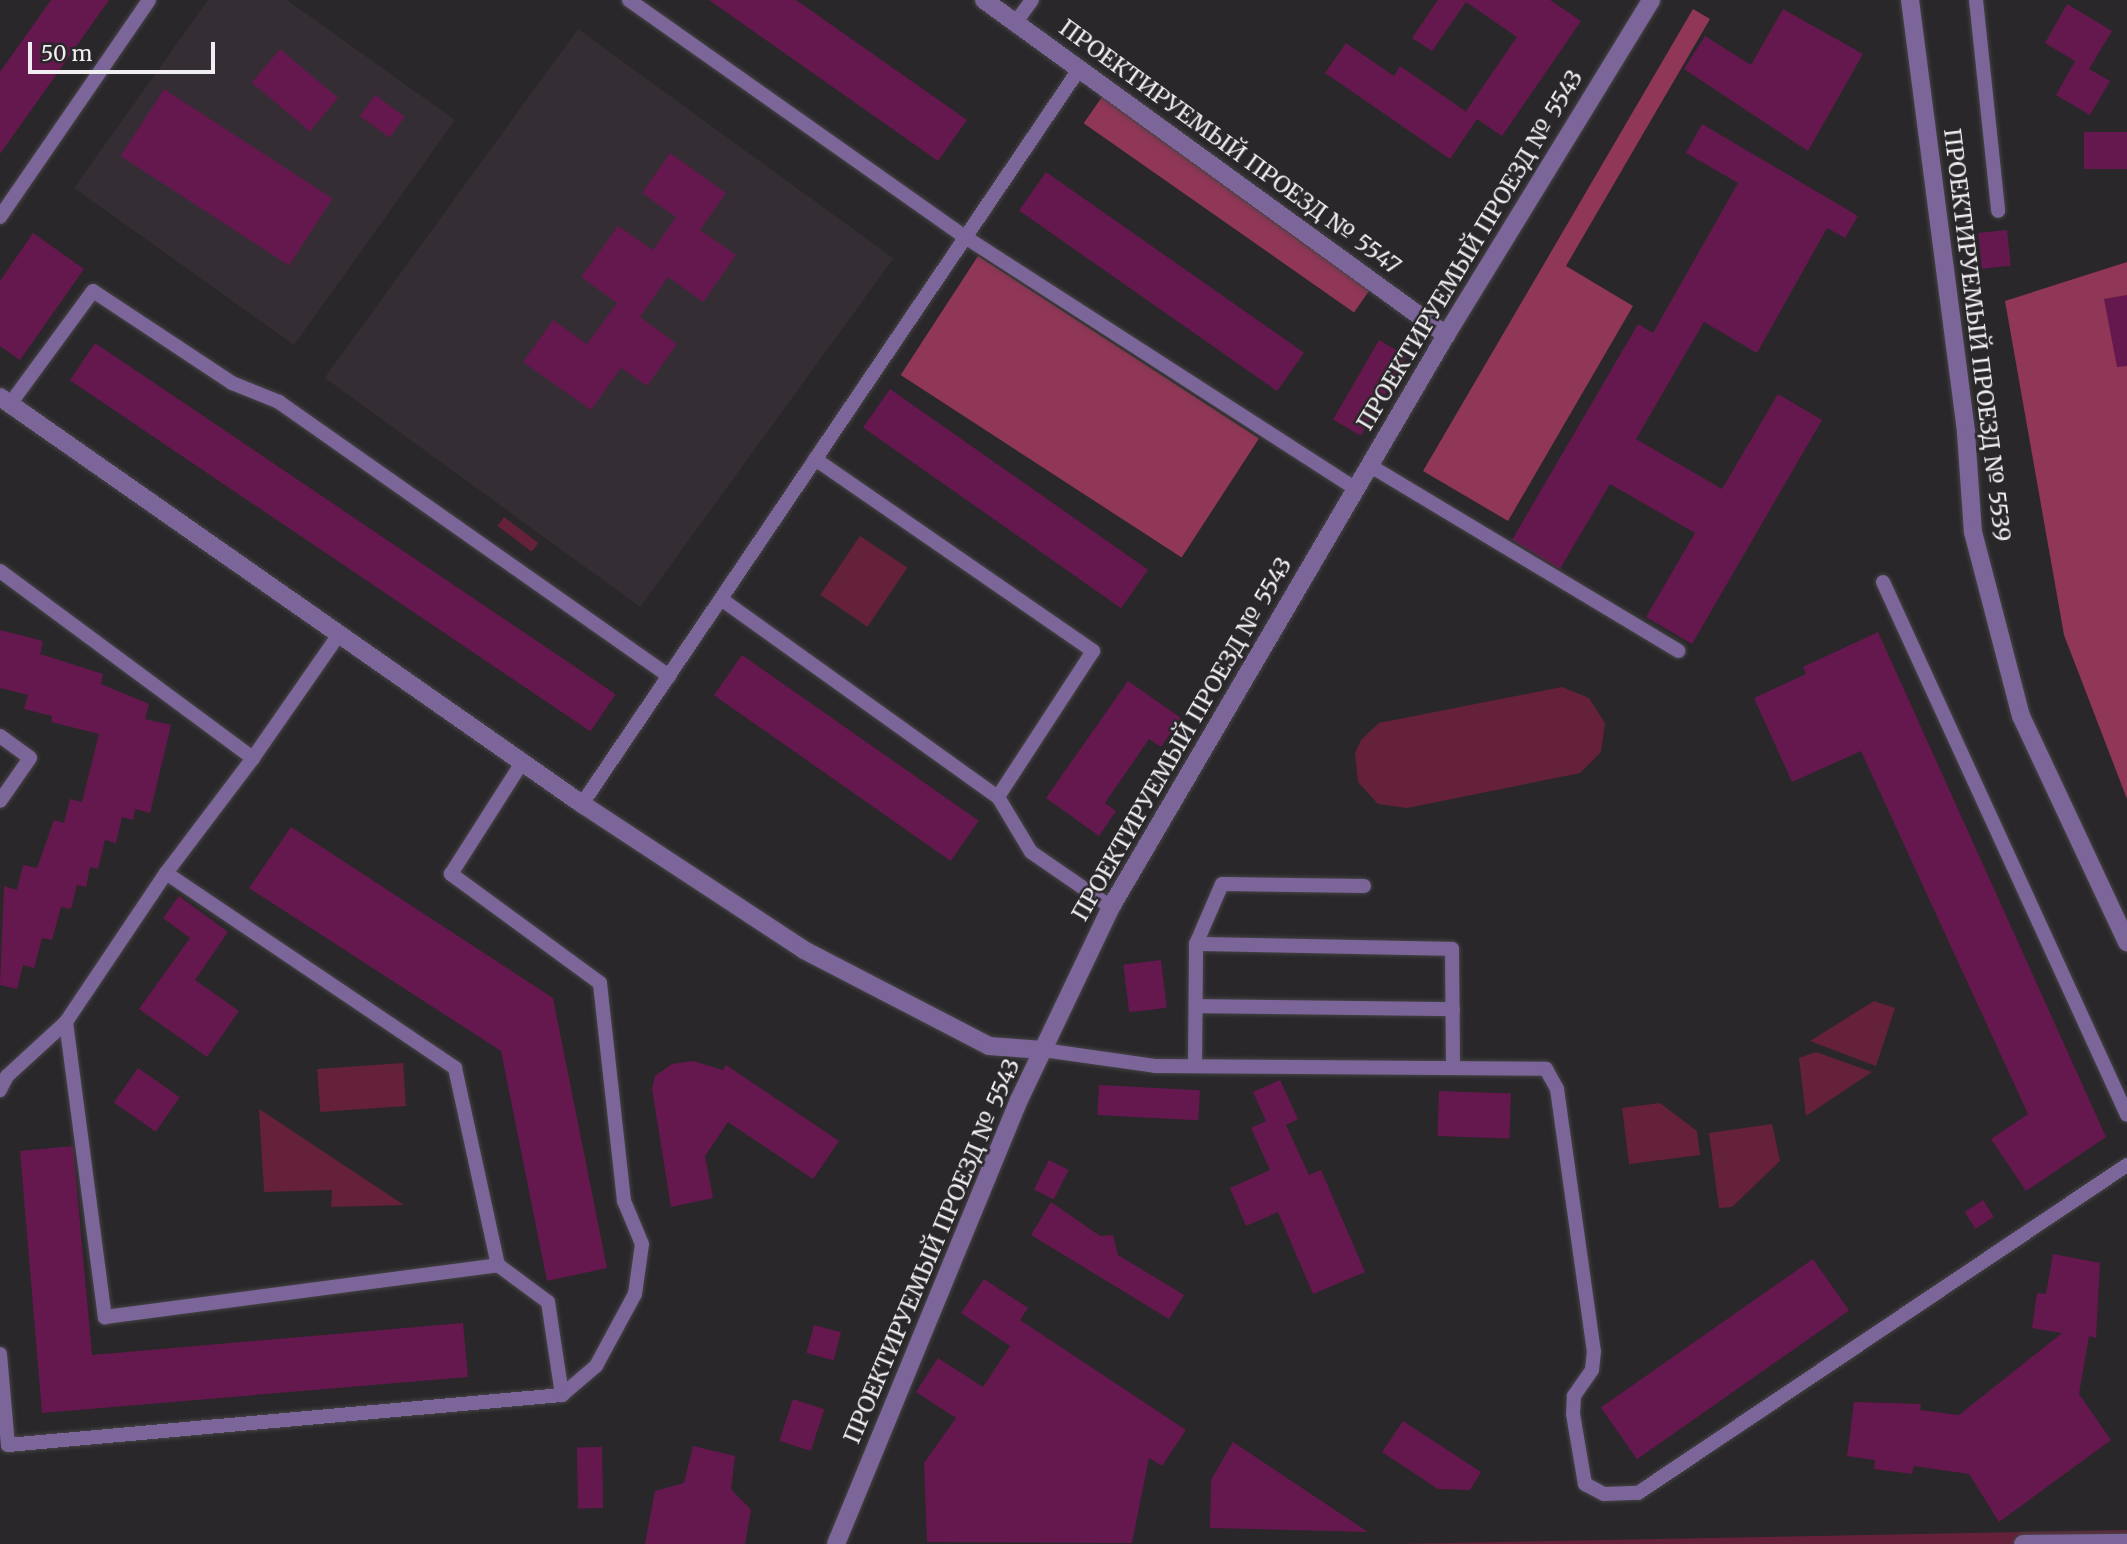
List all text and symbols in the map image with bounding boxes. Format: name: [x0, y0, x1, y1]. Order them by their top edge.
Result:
street label: ПРОЕКТИРУЕМЫЙ ПРОЕЗД № 5547: [1054, 14, 1406, 280]
scale bar: [32, 28, 219, 72]
text: 50 m: [41, 40, 92, 67]
street label: ПРОЕКТИРУЕМЫЙ ПРОЕЗД № 5543: [1351, 65, 1589, 435]
street label: ПРОЕКТИРУЕМЫЙ ПРОЕЗД № 5539: [1938, 127, 2016, 543]
street label: ПРОЕКТИРУЕМЫЙ ПРОЕЗД № 5543: [1066, 552, 1298, 926]
street label: ПРОЕКТИРУЕМЫЙ ПРОЕЗД № 5543: [838, 1054, 1026, 1448]

